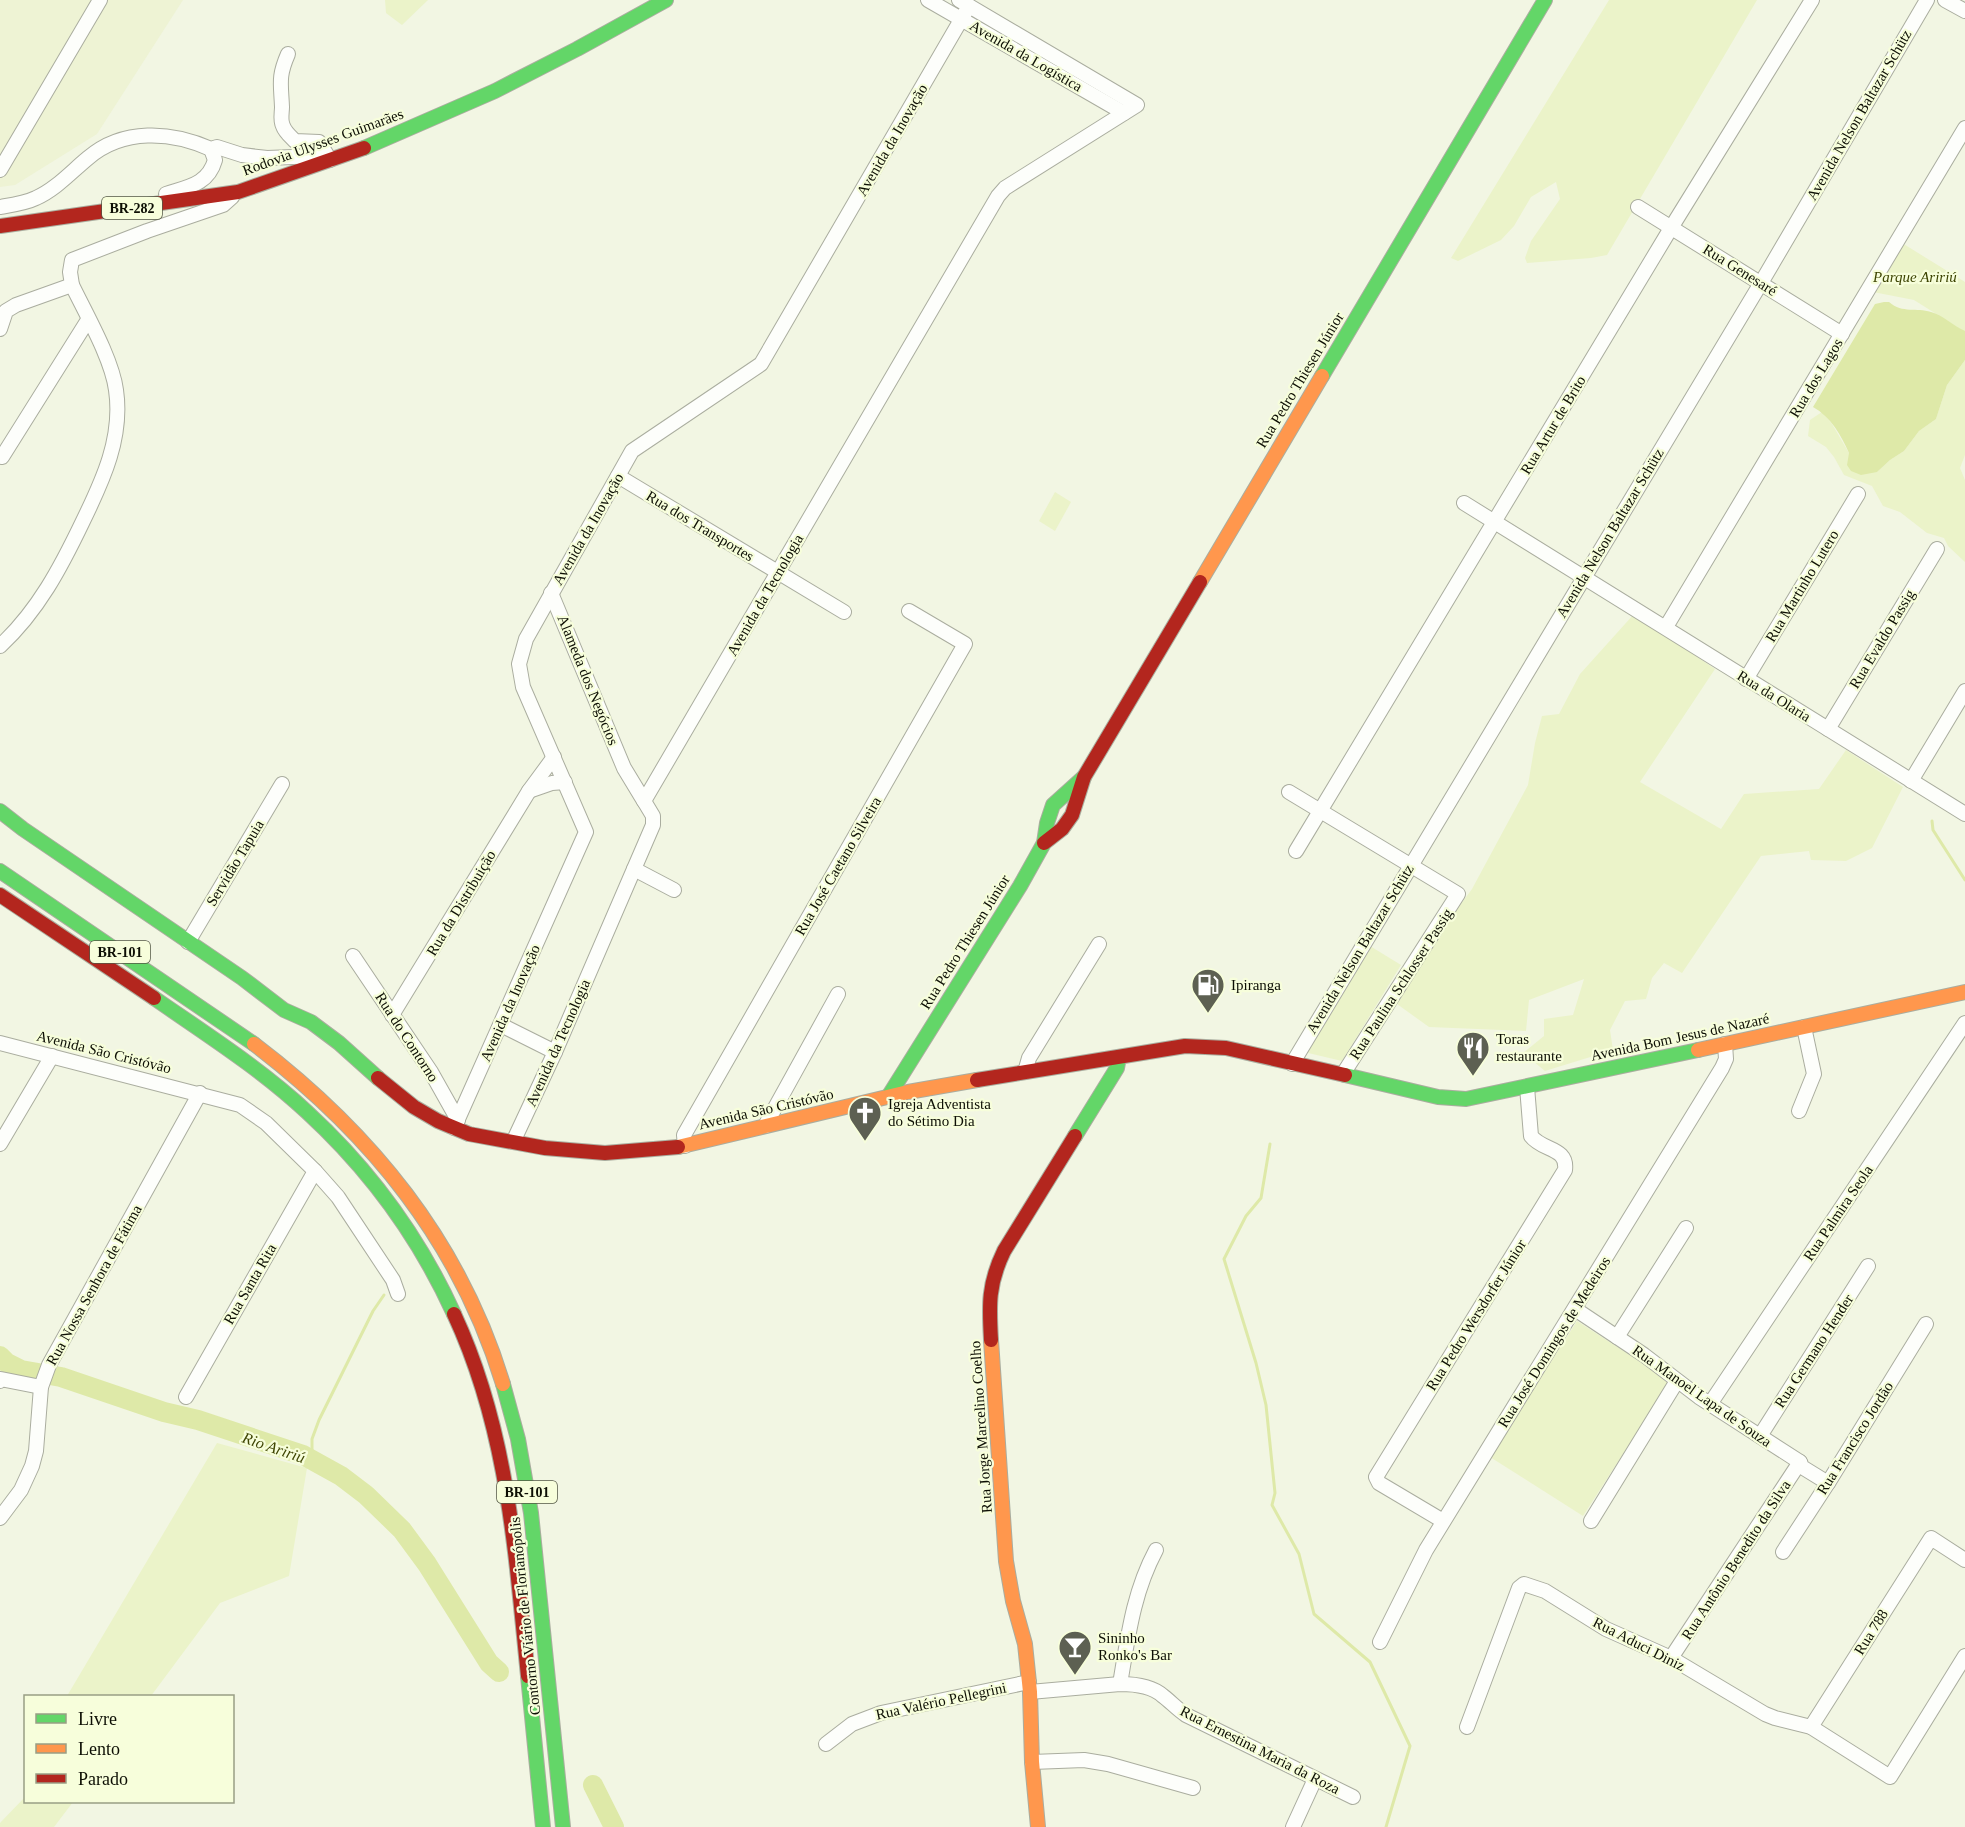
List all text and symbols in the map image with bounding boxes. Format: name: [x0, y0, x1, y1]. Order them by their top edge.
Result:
street label: Avenida da Logística: [967, 17, 1085, 95]
street label: Avenida Nelson Baltazar Schütz: [1804, 27, 1915, 203]
street label: Avenida da Inovação: [853, 81, 931, 199]
street label: Rodovia Ulysses Guimarães: [240, 105, 406, 179]
road number: BR-282: [102, 197, 162, 219]
street label: Rua Genesaré: [1700, 241, 1780, 299]
park label: Parque Aririú: [1872, 269, 1957, 285]
street label: Rua Pedro Thiesen Júnior: [1253, 309, 1347, 451]
street label: Rua dos Lagos: [1786, 336, 1846, 420]
street label: Rua Artur de Brito: [1517, 373, 1589, 477]
street label: Avenida Nelson Baltazar Schütz: [1553, 445, 1667, 620]
street label: Avenida da Inovação: [549, 470, 627, 588]
street label: Rua dos Transportes: [643, 488, 757, 564]
street label: Rua Martinho Lutero: [1762, 527, 1842, 645]
street label: Avenida da Tecnologia: [724, 531, 806, 659]
street label: Rua Evaldo Passig: [1846, 586, 1918, 691]
street label: Alameda dos Negócios: [555, 612, 622, 748]
street label: Rua da Olaria: [1734, 667, 1814, 725]
street label: Rua José Caetano Silveira: [792, 794, 884, 938]
street label: Servidão Tapuia: [203, 817, 267, 909]
street label: Rua da Distribuição: [423, 847, 499, 959]
street label: Avenida Nelson Baltazar Schütz: [1303, 861, 1417, 1036]
street label: Rua Pedro Thiesen Júnior: [917, 872, 1013, 1012]
street label: Rua Paulina Schlosser Passig: [1346, 905, 1456, 1062]
road number: BR-101: [90, 941, 150, 963]
street label: Avenida da Inovação: [477, 942, 543, 1064]
fuel station icon: Ipiranga: [1190, 967, 1226, 1014]
street label: Avenida da Tecnologia: [523, 977, 593, 1109]
place label: Ipiranga: [1231, 977, 1281, 993]
street label: Rua do Contorno: [372, 989, 442, 1085]
street label: Avenida Bom Jesus de Nazaré: [1589, 1010, 1771, 1064]
street label: Avenida São Cristóvão: [35, 1028, 173, 1076]
restaurant icon: Toras restaurante: [1455, 1030, 1491, 1077]
place label: Toras restaurante: [1496, 1031, 1562, 1064]
street label: Avenida São Cristóvão: [697, 1086, 835, 1132]
church icon: Igreja Adventista do Sétimo Dia: [847, 1095, 883, 1142]
place label: Igreja Adventista do Sétimo Dia: [888, 1096, 991, 1129]
street label: Rua Palmira Seola: [1800, 1162, 1876, 1264]
street label: Rua Nossa Senhora de Fátima: [43, 1202, 145, 1368]
street label: Rua Pedro Wersdorfer Júnior: [1423, 1237, 1529, 1393]
street label: Rua Santa Rita: [221, 1241, 280, 1327]
street label: Rua José Domingos de Medeiros: [1495, 1254, 1613, 1430]
street label: Rua Germano Hender: [1771, 1291, 1857, 1411]
street label: Rua Jorge Marcelino Coelho: [967, 1340, 995, 1514]
street label: Rua Manoel Lapa de Souza: [1630, 1342, 1775, 1450]
street label: Rua Francisco Jordão: [1814, 1379, 1896, 1497]
water label: Rio Aririú: [239, 1429, 307, 1466]
street label: Rua Antônio Benedito da Silva: [1678, 1477, 1794, 1643]
road number: BR-101: [497, 1481, 557, 1503]
street label: Contorno Viário de Florianópolis: [507, 1516, 543, 1716]
street label: Rua 788: [1851, 1606, 1891, 1658]
street label: Rua Aduci Diniz: [1590, 1614, 1688, 1674]
bar icon: Sininho Ronko's Bar: [1057, 1629, 1093, 1676]
place label: Sininho Ronko's Bar: [1098, 1630, 1172, 1663]
street label: Rua Valério Pellegrini: [874, 1679, 1008, 1723]
legend: [24, 1695, 234, 1803]
street label: Rua Ernestina Maria da Roza: [1178, 1703, 1343, 1797]
text: Livre: [78, 1709, 117, 1729]
text: Lento: [78, 1739, 120, 1759]
text: Parado: [78, 1769, 128, 1789]

